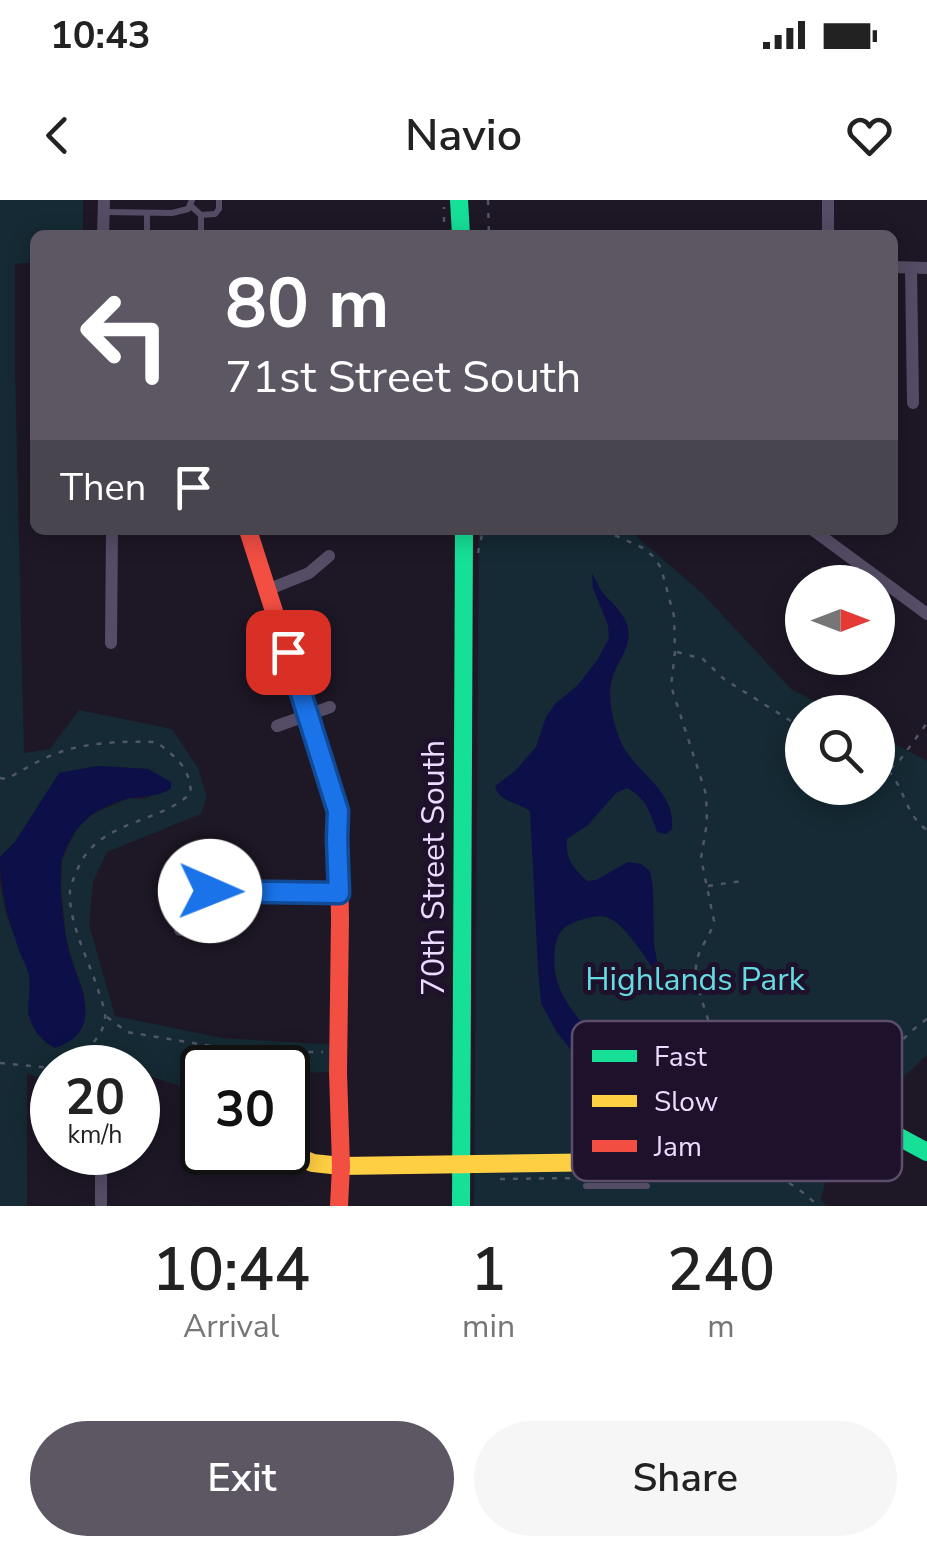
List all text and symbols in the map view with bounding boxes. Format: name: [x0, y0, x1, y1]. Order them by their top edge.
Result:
text: 10:43: [50, 10, 151, 61]
text: Navio: [405, 105, 522, 166]
icon: back: [30, 108, 85, 163]
icon: heart: [842, 108, 897, 163]
text: 80 m: [225, 256, 389, 352]
icon: left: [60, 270, 190, 400]
text: 71st Street South: [225, 347, 581, 408]
icon: arrive: [166, 460, 221, 515]
text: Then: [60, 462, 146, 513]
north arrow: [785, 565, 895, 675]
map controls: [785, 565, 895, 805]
pin: [246, 610, 331, 695]
icon: arrive: [261, 625, 316, 680]
button: search: [785, 695, 895, 805]
street label: 70th Street South: [412, 740, 455, 996]
position arrow: [158, 839, 262, 943]
park label: Highlands Park: [585, 958, 806, 1001]
legend: [572, 1021, 902, 1181]
text: Fast: [654, 1038, 707, 1076]
speed limit sign: 30: [180, 1045, 310, 1175]
text: 20: [65, 1063, 125, 1132]
text: Slow: [654, 1083, 718, 1121]
text: km/h: [67, 1118, 123, 1152]
text: Jam: [653, 1128, 702, 1166]
text: 10:44: [152, 1229, 310, 1311]
text: 1: [471, 1229, 507, 1311]
text: 240: [667, 1229, 775, 1311]
text: Arrival: [183, 1305, 279, 1348]
text: min: [462, 1305, 515, 1348]
text: m: [707, 1305, 735, 1348]
button: Exit: [30, 1421, 454, 1536]
button: Share: [474, 1421, 897, 1536]

